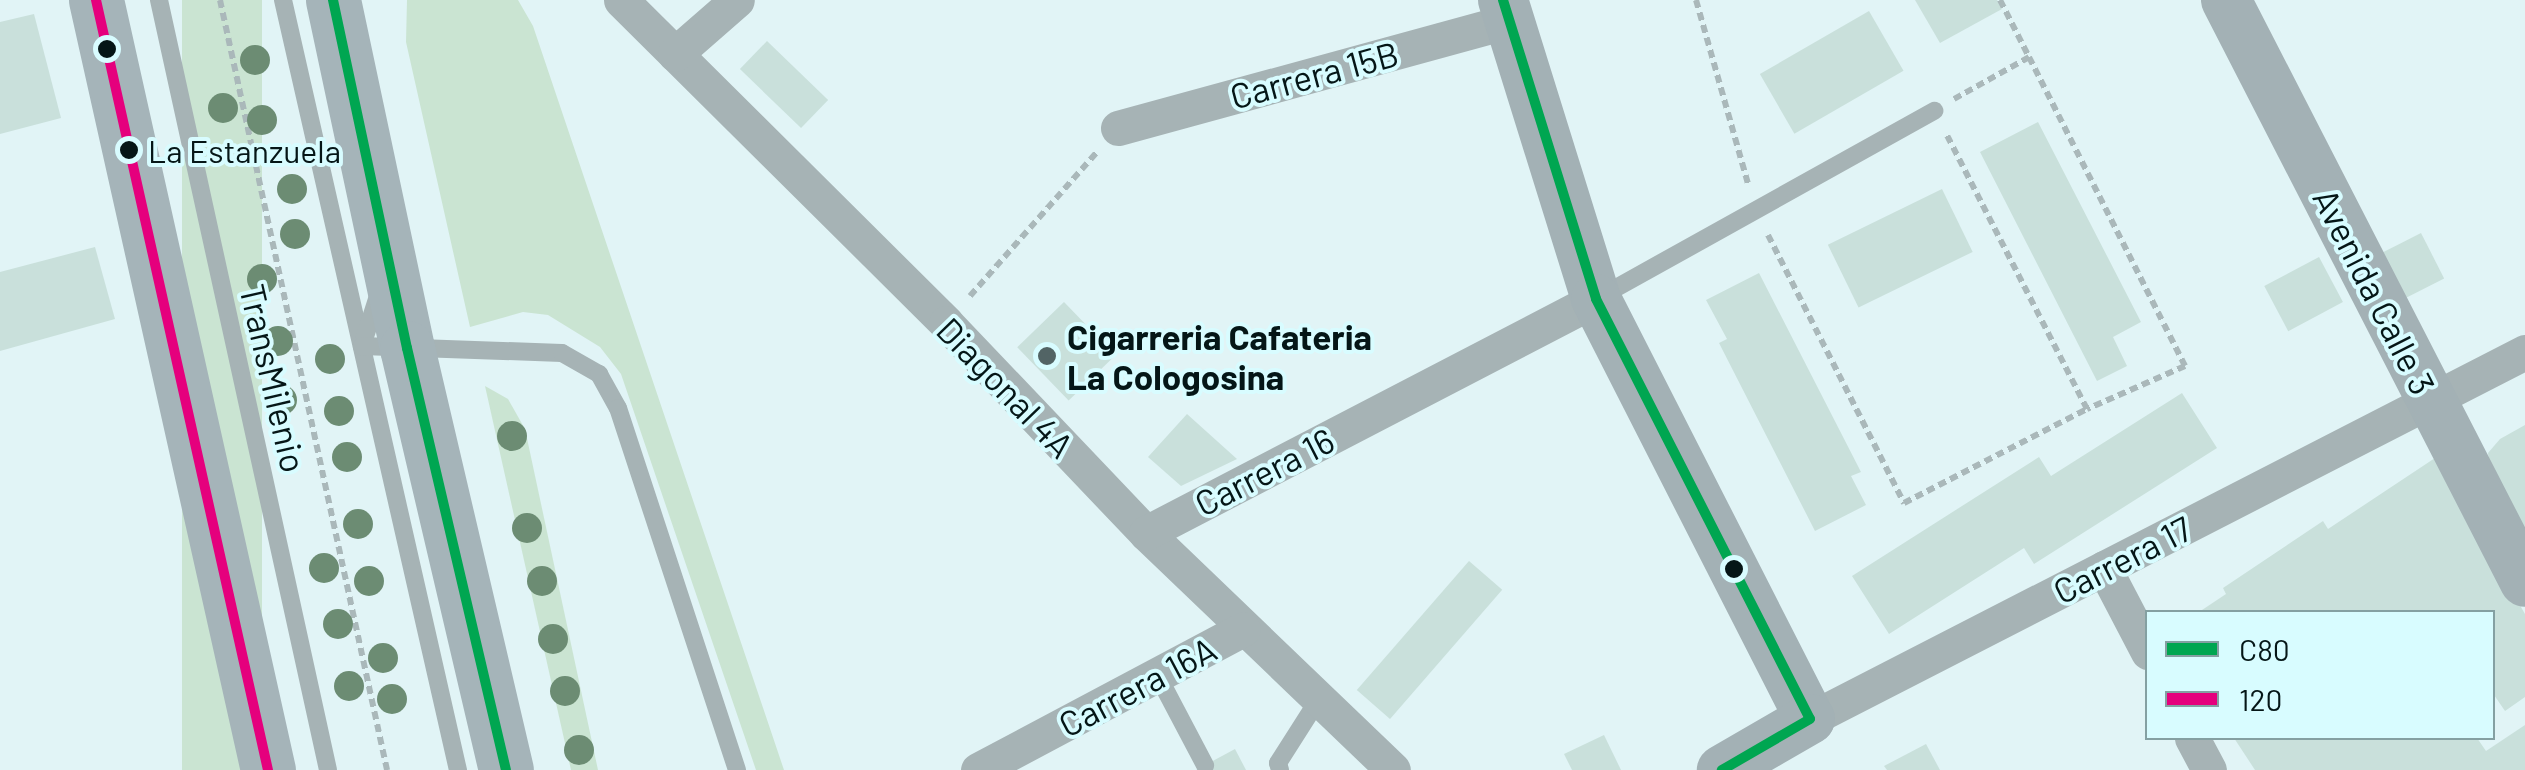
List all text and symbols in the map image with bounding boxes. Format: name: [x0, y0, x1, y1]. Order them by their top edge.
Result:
street label: Carrera 15B: [1225, 31, 1403, 117]
unlabelled marker: [97, 39, 117, 59]
place label: La Estanzuela: [148, 131, 341, 169]
marker: La Estanzuela: [119, 140, 139, 160]
street label: Avenida Calle 3: [2305, 181, 2445, 401]
street label: TransMilenio: [232, 280, 316, 476]
street label: Diagonal 4A: [929, 308, 1083, 466]
place label: Cigarreria Cafateria La Cologosina: [1067, 315, 1372, 397]
marker: Cigarreria Cafateria La Cologosina: [1036, 345, 1058, 367]
street label: Carrera 16: [1187, 418, 1341, 524]
street label: Carrera 17: [2046, 506, 2198, 612]
unlabelled marker: [1724, 559, 1744, 579]
legend: [2145, 610, 2495, 740]
street label: Carrera 16A: [1051, 627, 1223, 745]
text: C80: [2239, 631, 2290, 667]
text: 120: [2239, 681, 2283, 717]

